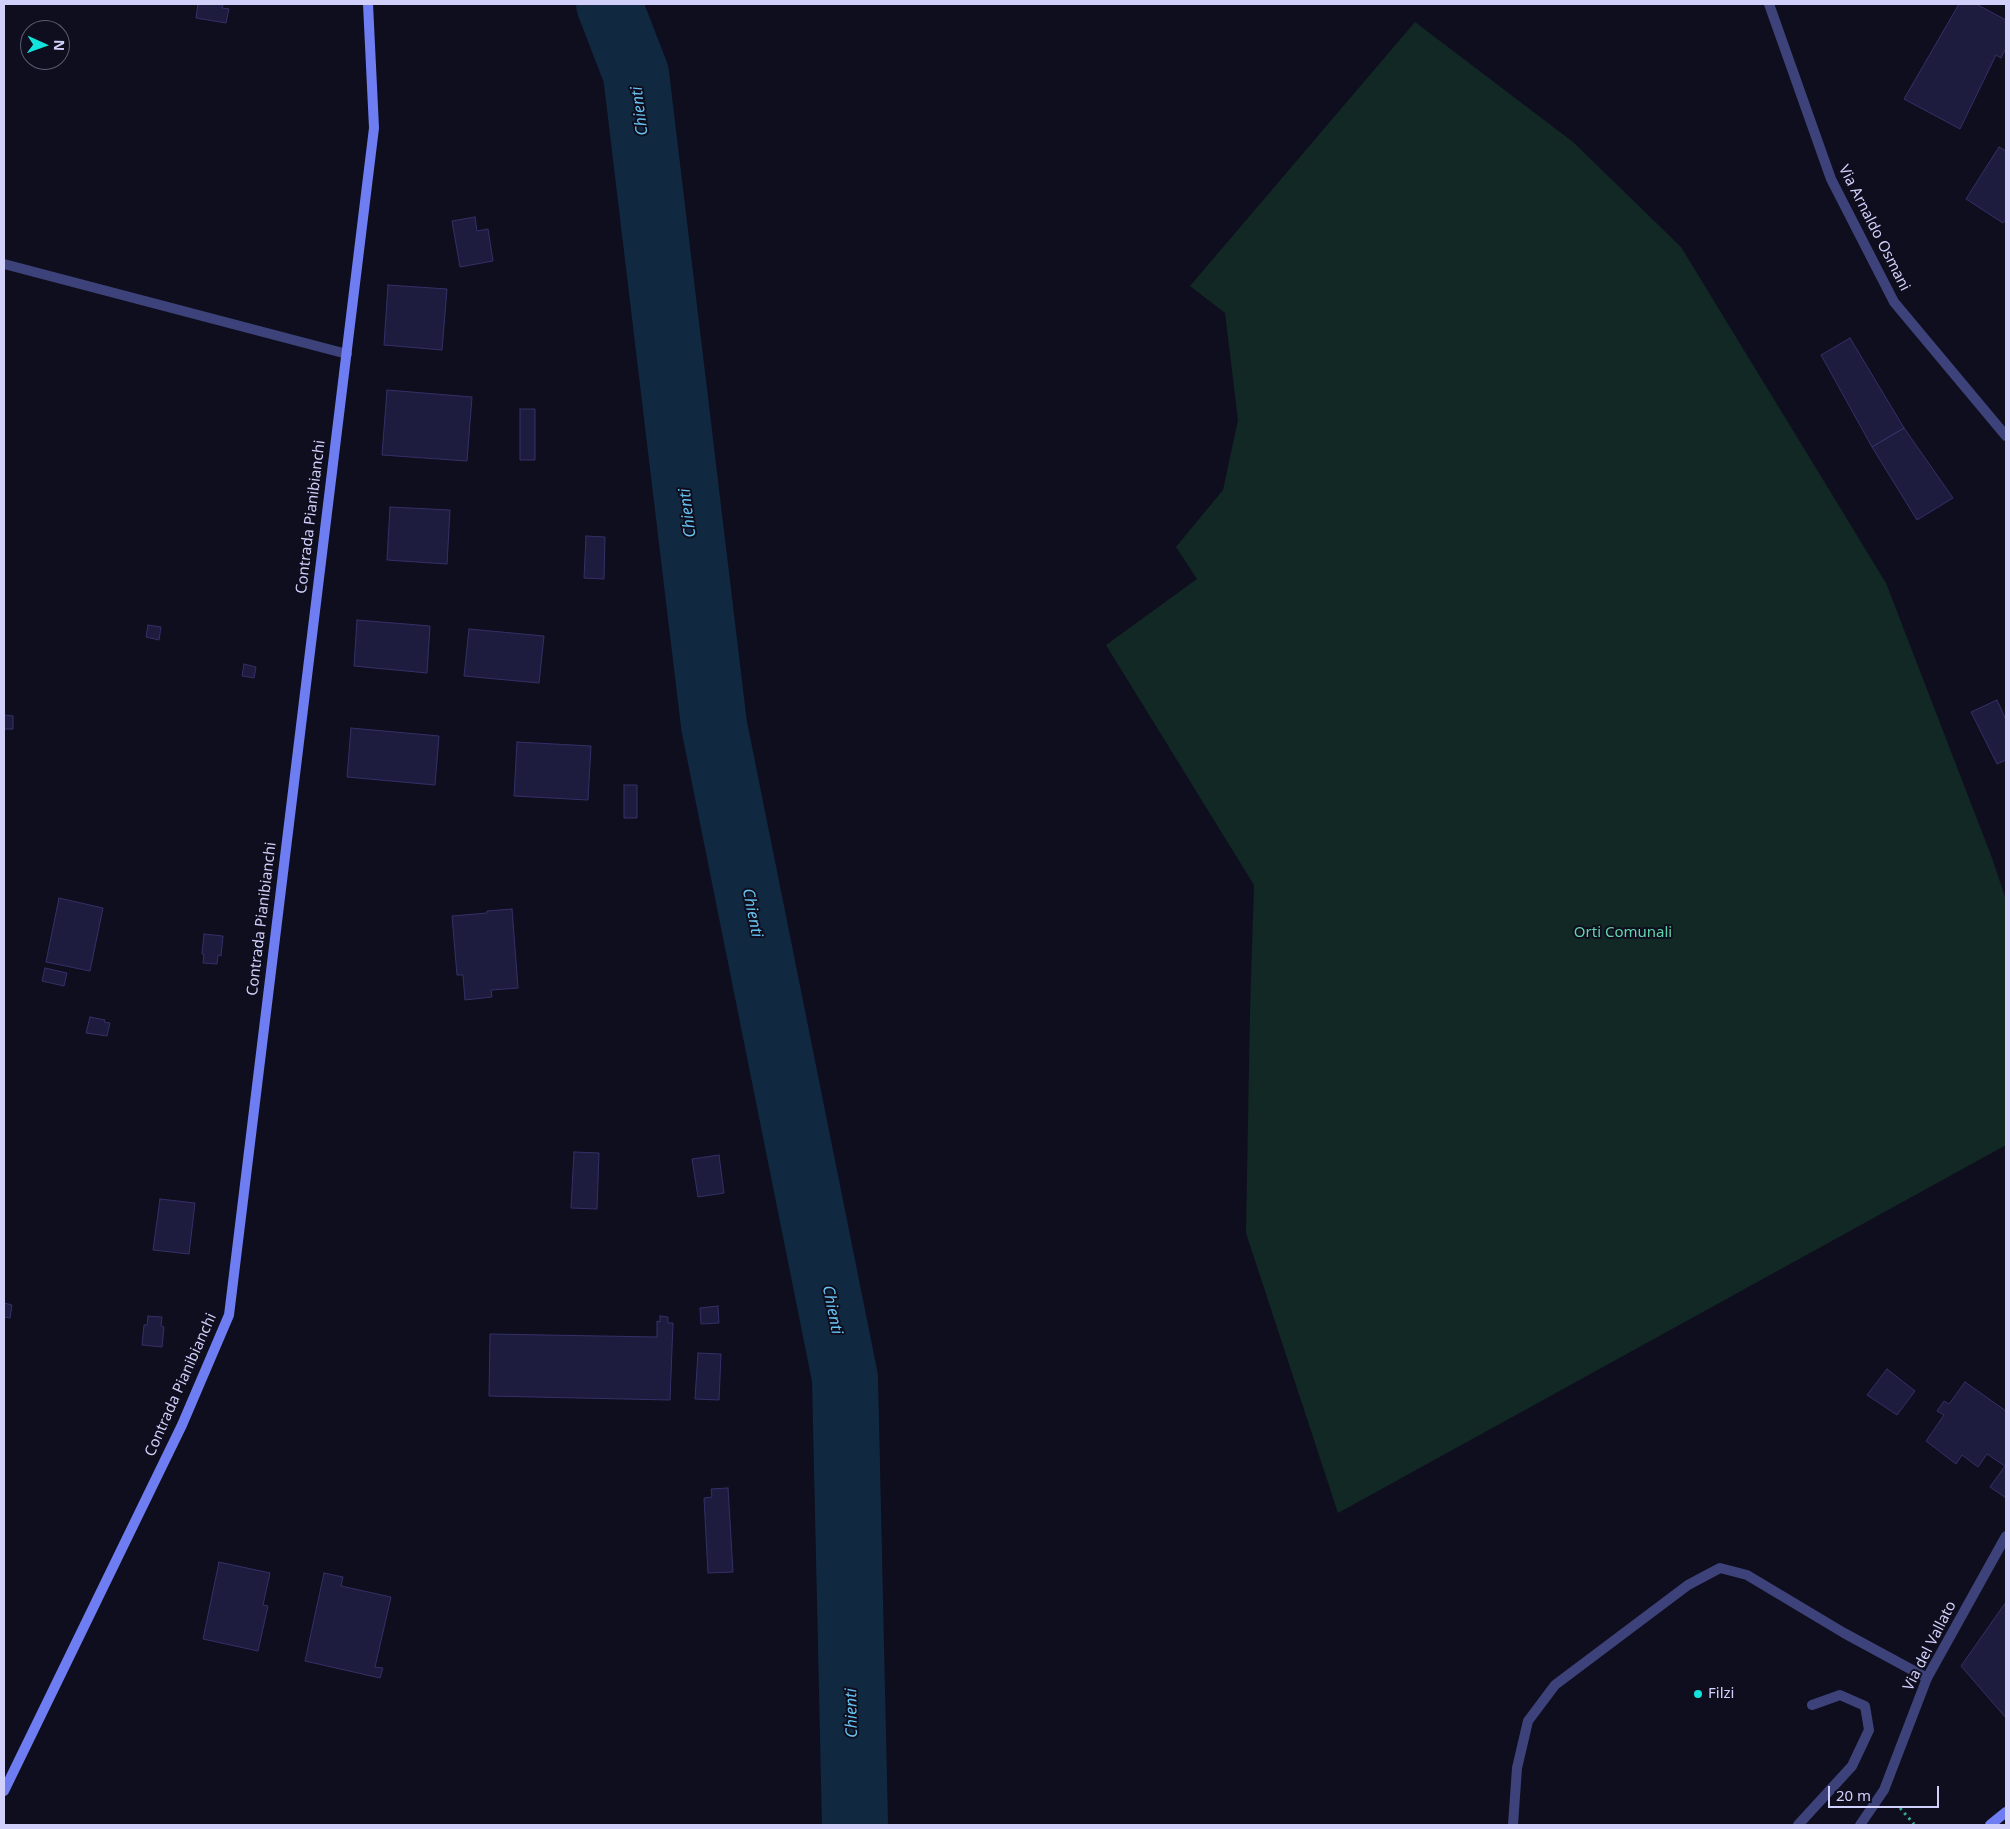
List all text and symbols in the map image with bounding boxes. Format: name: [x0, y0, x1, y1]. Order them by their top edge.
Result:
north arrow: [20, 20, 70, 70]
text: N: [50, 39, 69, 52]
water label: Chienti: [627, 85, 653, 137]
street label: Via Arnaldo Osmani: [1834, 162, 1914, 294]
street label: Contrada Pianibianchi: [293, 439, 329, 595]
water label: Chienti: [675, 487, 701, 539]
street label: Contrada Pianibianchi: [244, 841, 280, 997]
water label: Chienti: [738, 887, 766, 939]
park label: Orti Comunali: [1574, 924, 1672, 942]
water label: Chienti: [818, 1284, 846, 1336]
street label: Contrada Pianibianchi: [141, 1311, 221, 1459]
street label: Via del Vallato: [1900, 1598, 1960, 1694]
place label: Filzi: [1708, 1685, 1734, 1703]
water label: Chienti: [842, 1688, 862, 1738]
marker: Filzi: [1692, 1688, 1704, 1700]
scale bar: [1830, 1776, 1941, 1808]
text: 20 m: [1836, 1785, 1871, 1805]

